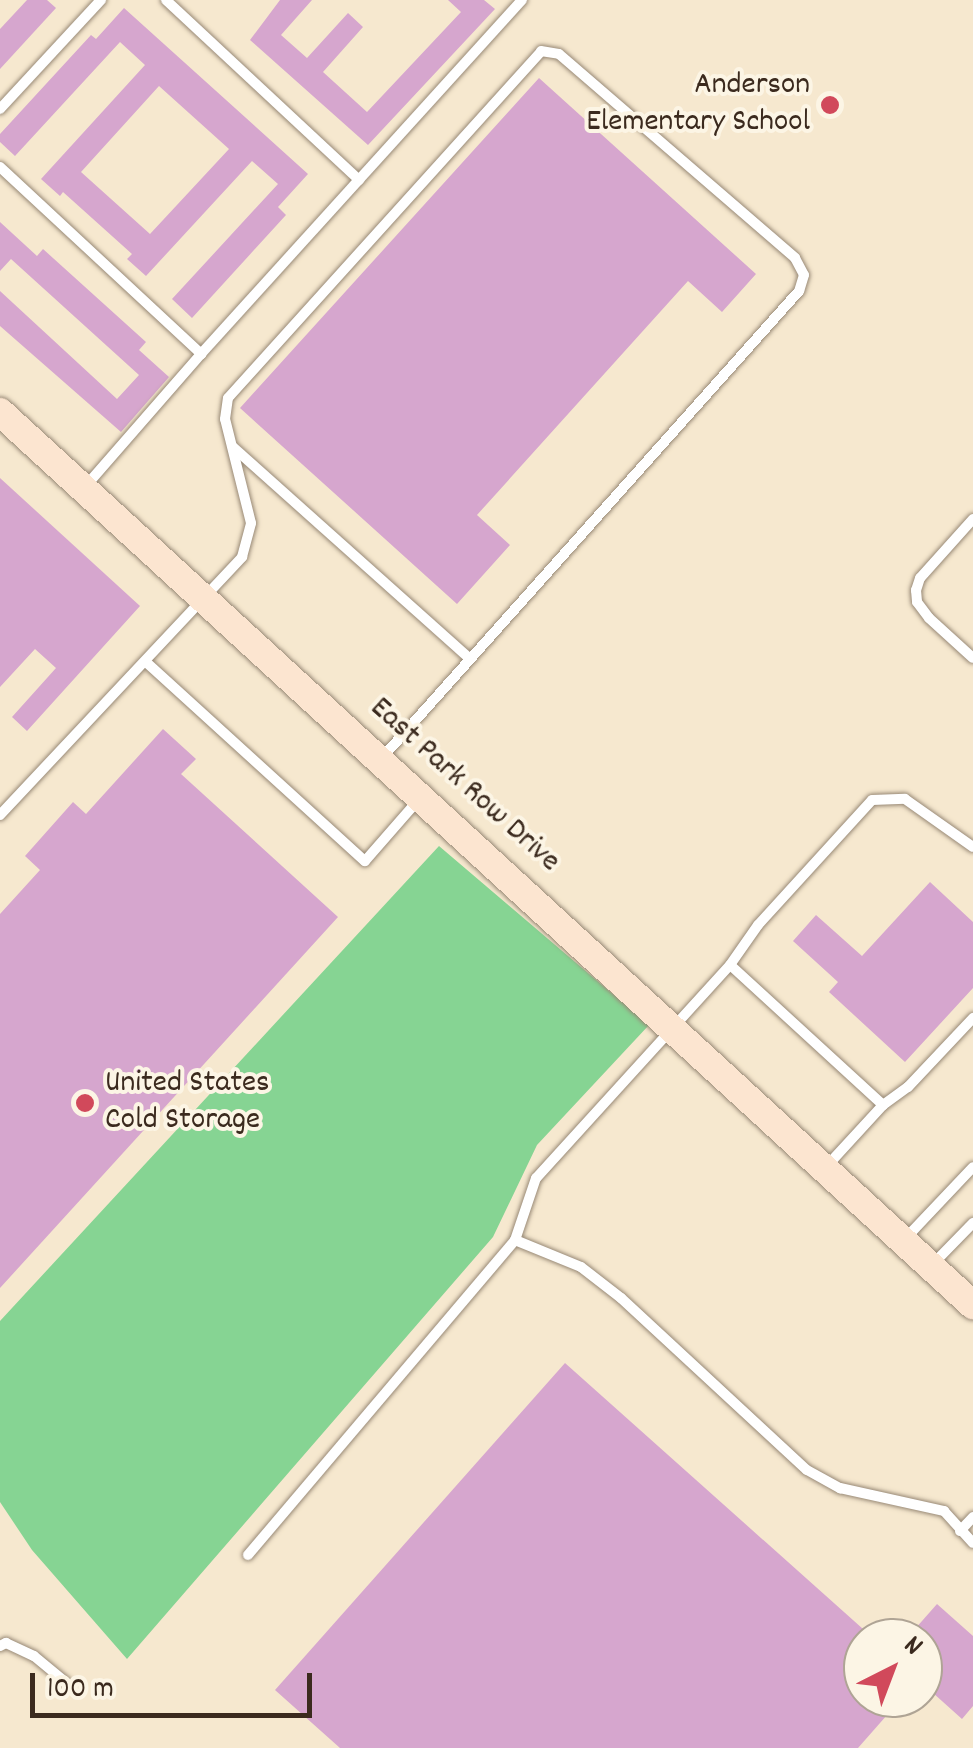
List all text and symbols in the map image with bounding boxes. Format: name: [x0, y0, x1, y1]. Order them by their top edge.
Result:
place label: Anderson Elementary School: [586, 68, 810, 143]
marker: Anderson Elementary School: [819, 94, 841, 116]
street label: East Park Row Drive: [361, 690, 567, 882]
place label: United States Cold Storage: [105, 1066, 270, 1141]
marker: United States Cold Storage: [74, 1092, 96, 1114]
north arrow: [843, 1618, 943, 1718]
text: N: [893, 1628, 930, 1667]
scale bar: [35, 1653, 318, 1715]
text: 100 m: [47, 1669, 114, 1712]

